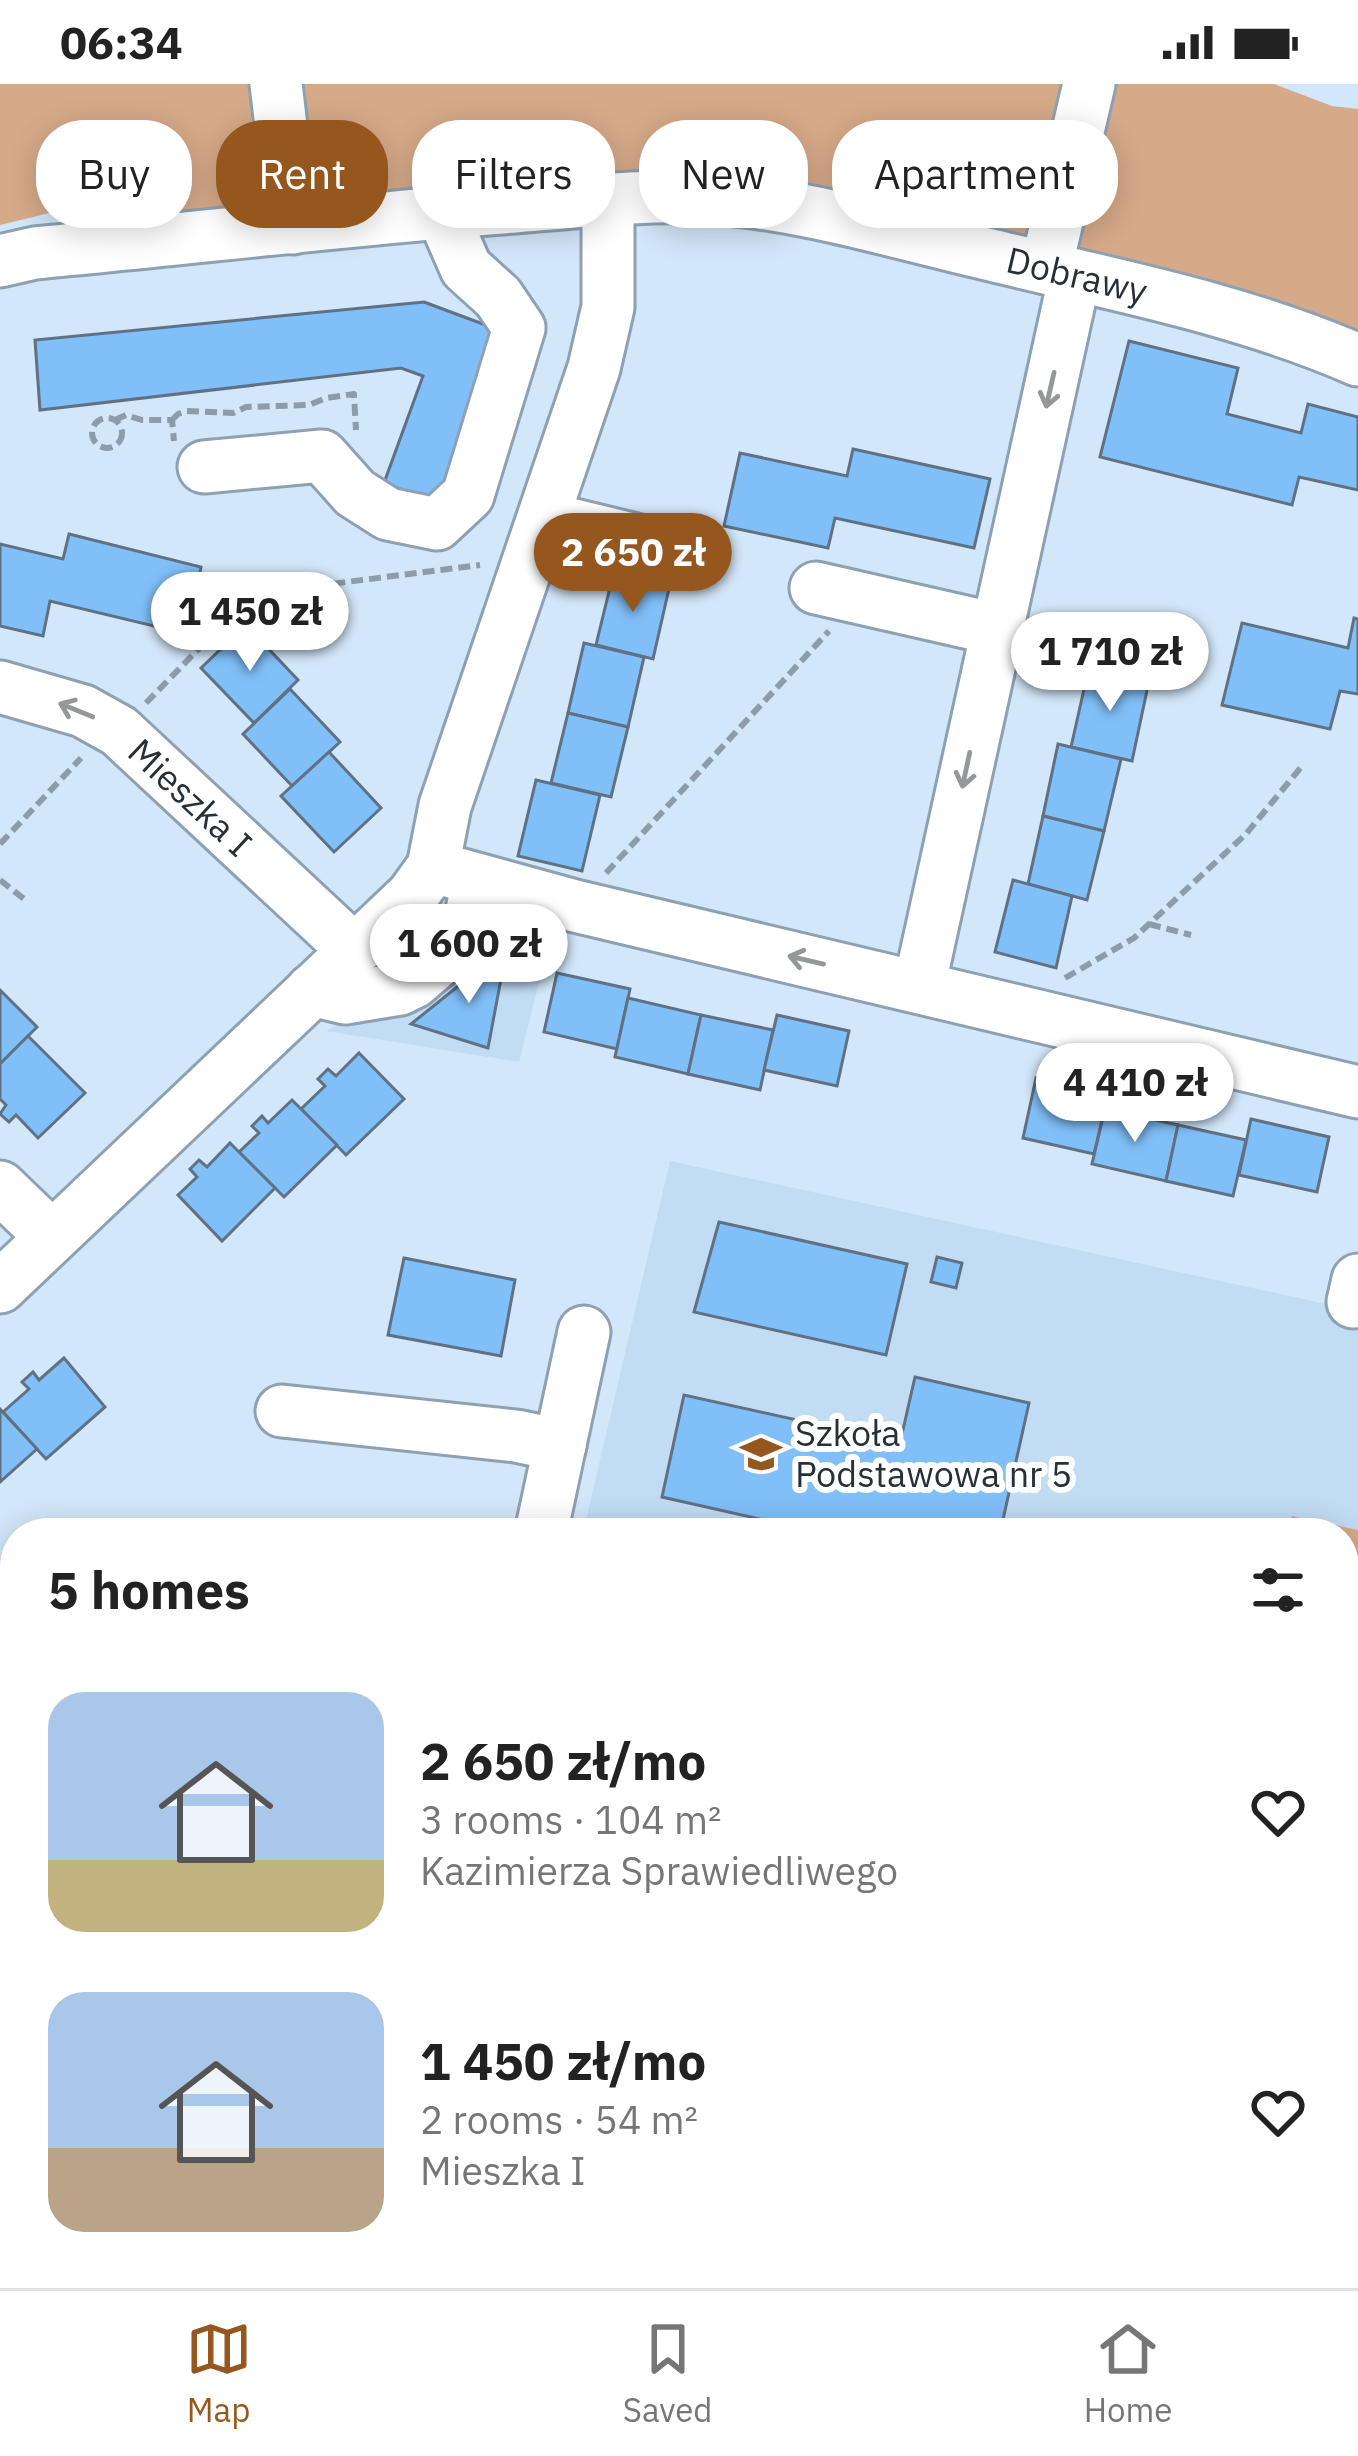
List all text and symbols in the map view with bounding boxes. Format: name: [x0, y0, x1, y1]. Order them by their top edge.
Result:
text: 06:34: [60, 13, 183, 71]
chip: Buy: [36, 120, 192, 228]
chip: Rent: [216, 120, 388, 228]
chip: Filters: [412, 120, 615, 228]
chip: New: [639, 120, 808, 228]
chip: Apartment: [832, 120, 1118, 228]
street label: Dobrawy: [1002, 236, 1152, 314]
one-way arrow: [1037, 370, 1060, 408]
pin: 2 650 zł: [509, 513, 757, 615]
text: 2 650 zł: [561, 526, 705, 577]
pin: 1 450 zł: [126, 572, 374, 674]
text: 1 450 zł: [178, 585, 322, 636]
pin: 1 710 zł: [986, 612, 1234, 714]
text: 1 710 zł: [1038, 625, 1182, 676]
one-way arrow: [58, 698, 95, 719]
street label: Mieszka I: [119, 728, 263, 866]
one-way arrow: [953, 751, 976, 789]
pin: 1 600 zł: [345, 904, 593, 1006]
text: 1 600 zł: [397, 917, 541, 968]
one-way arrow: [787, 948, 825, 970]
pin: 4 410 zł: [1011, 1043, 1259, 1145]
text: 4 410 zł: [1063, 1056, 1207, 1107]
place label: Szkoła Podstawowa nr 5: [795, 1409, 1072, 1497]
school or university icon: Szkoła Podstawowa nr 5: [738, 1431, 784, 1477]
text: 5 homes: [48, 1557, 250, 1623]
icon: filters: [1245, 1557, 1311, 1623]
text: 2 650 zł/mo: [420, 1728, 706, 1794]
icon: home: [144, 1740, 288, 1884]
icon: heart: [1245, 1779, 1311, 1845]
text: 3 rooms · 104 m²: [420, 1794, 722, 1845]
text: Kazimierza Sprawiedliwego: [420, 1845, 898, 1896]
text: 1 450 zł/mo: [420, 2028, 706, 2094]
icon: home: [144, 2040, 288, 2184]
icon: heart: [1245, 2079, 1311, 2145]
text: 2 rooms · 54 m²: [420, 2094, 698, 2145]
text: Mieszka I: [420, 2145, 586, 2196]
tab: Map: [186, 2316, 252, 2431]
tab: Saved: [623, 2316, 713, 2431]
tab: Home: [1084, 2316, 1172, 2431]

